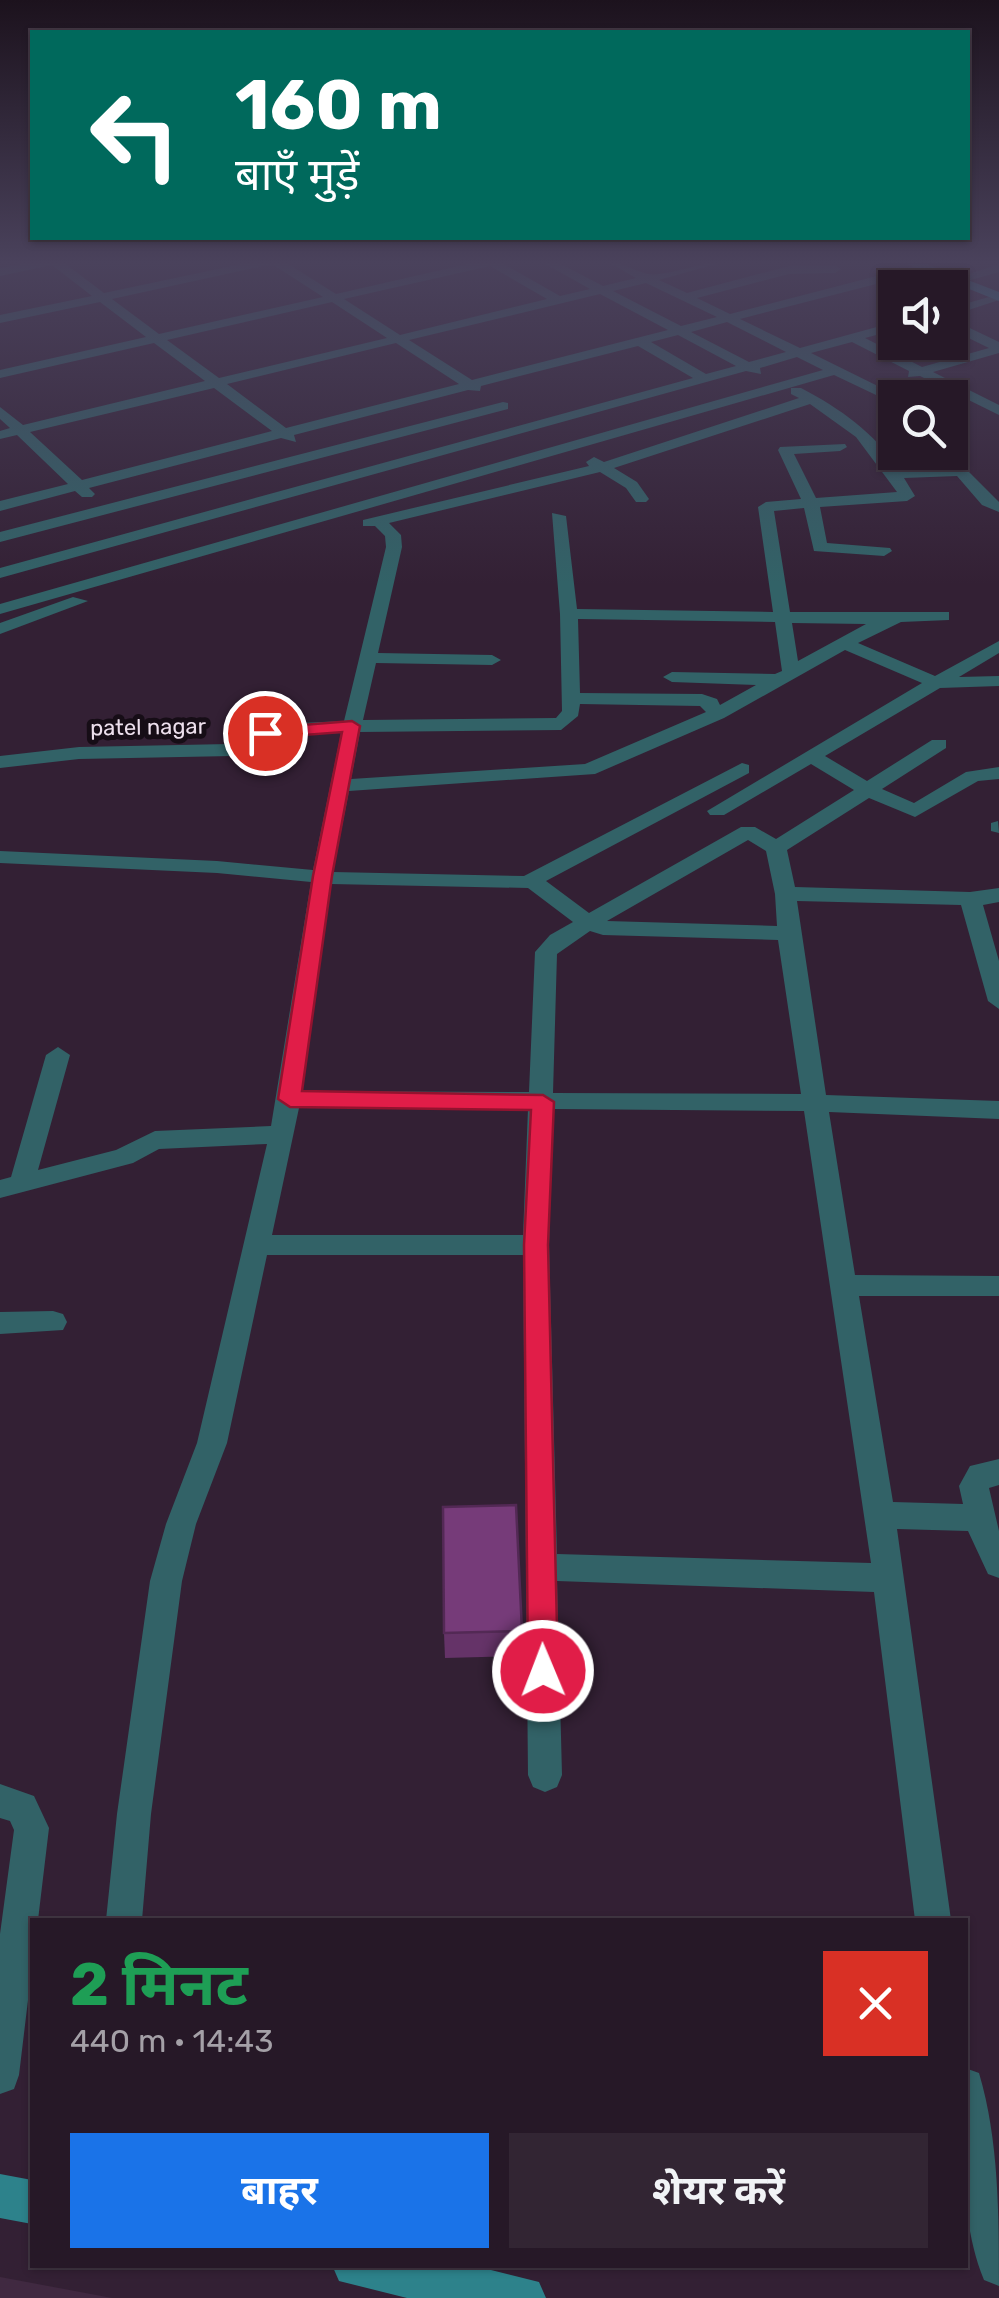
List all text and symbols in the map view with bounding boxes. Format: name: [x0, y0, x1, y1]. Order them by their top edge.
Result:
text: 160 m: [235, 64, 442, 147]
icon: left: [70, 70, 200, 200]
text: बाएँ मुड़ें: [235, 148, 359, 201]
map controls: [878, 270, 968, 470]
button: sound: [878, 270, 968, 360]
button: search: [878, 380, 968, 470]
pin: [223, 691, 308, 776]
icon: arrive: [238, 706, 293, 761]
street label: patel nagar: [90, 712, 207, 742]
position arrow: [491, 1619, 595, 1723]
text: 2 मिनट: [70, 1949, 248, 2020]
button: close: [823, 1951, 928, 2056]
text: 440 m · 14:43: [70, 2022, 273, 2060]
button: बाहर: [70, 2133, 489, 2248]
button: शेयर करें: [509, 2133, 928, 2248]

